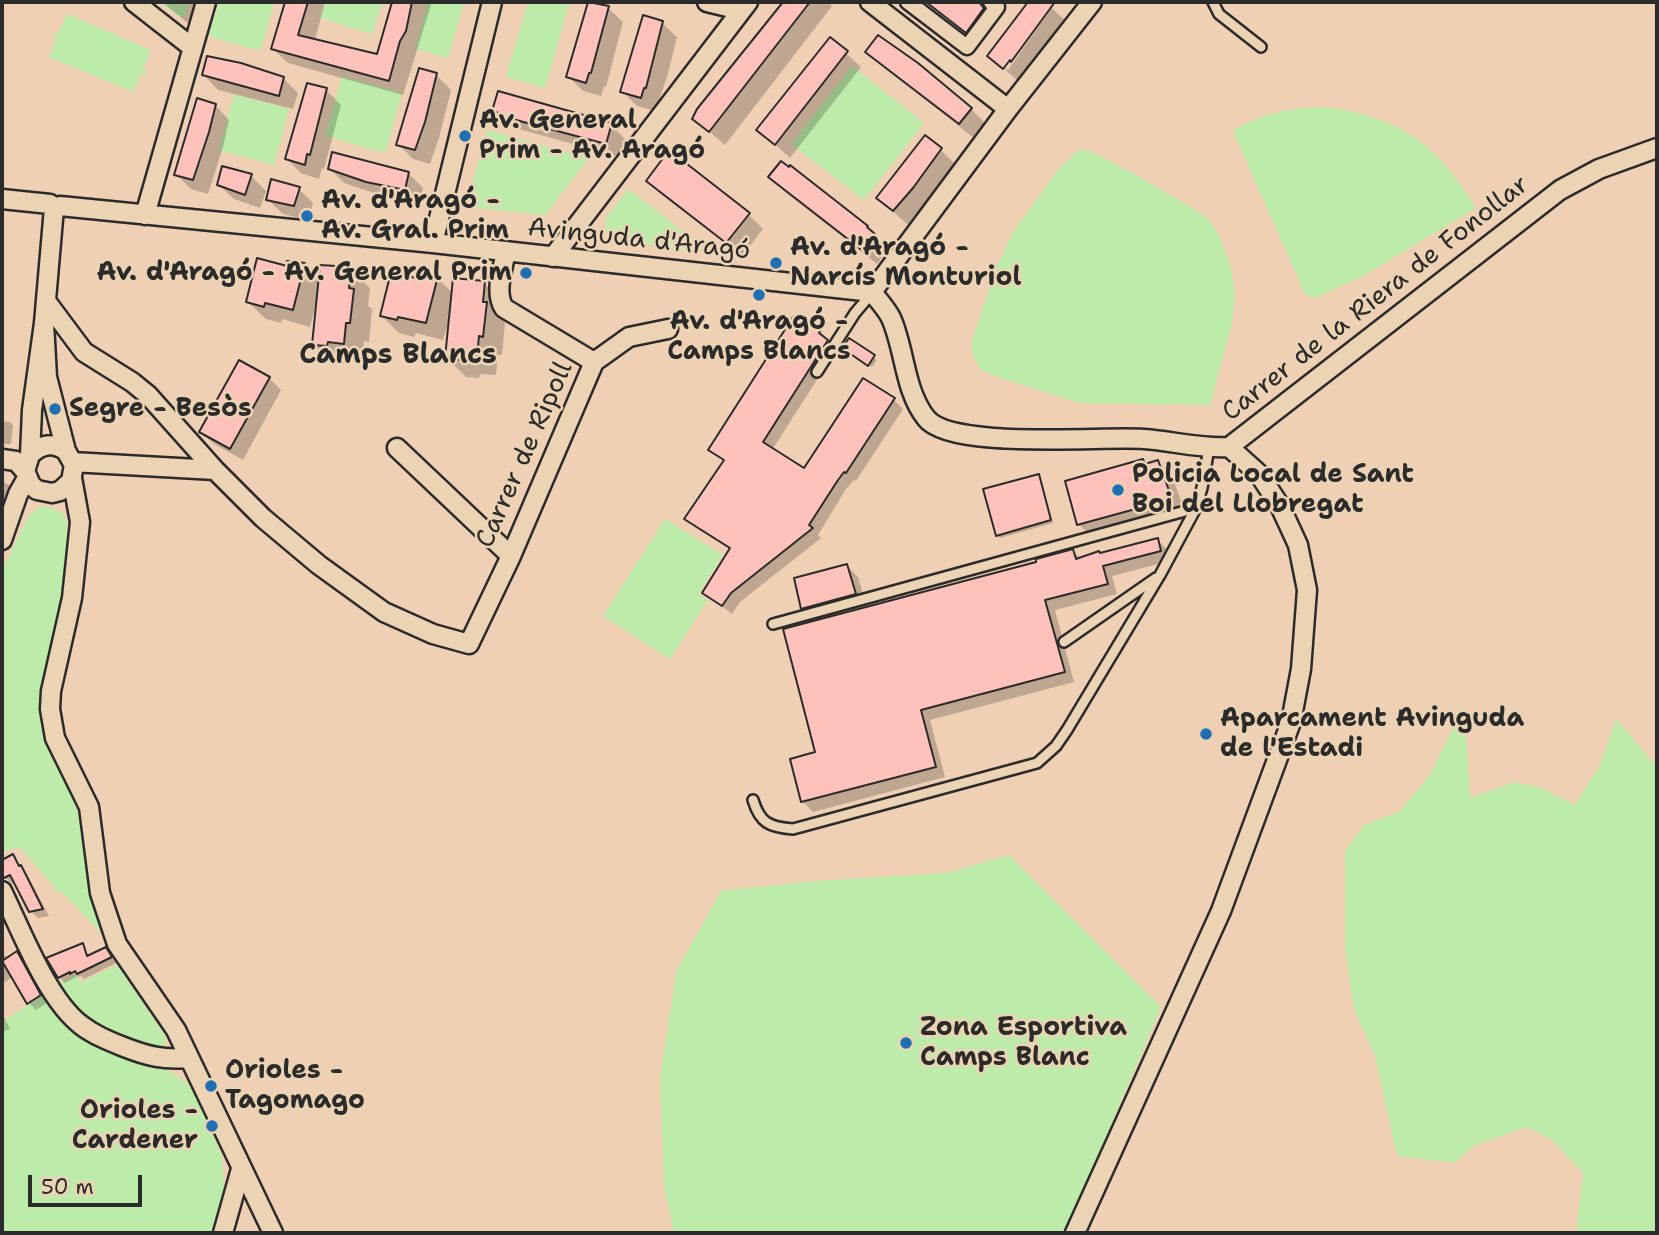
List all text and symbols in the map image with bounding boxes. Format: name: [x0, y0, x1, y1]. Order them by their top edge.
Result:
place label: Av. General Prim - Av. Aragó: [479, 105, 705, 166]
marker: Av. General Prim - Av. Aragó: [457, 128, 473, 144]
street label: Carrer de la Riera de Fonollar: [1217, 170, 1535, 428]
place label: Av. d'Aragó - Av. Gral. Prim: [321, 185, 509, 246]
marker: Av. d'Aragó - Av. Gral. Prim: [299, 208, 315, 224]
street label: Avinguda d'Aragó: [526, 213, 752, 267]
place label: Av. d'Aragó - Narcís Monturiol: [790, 232, 1021, 294]
marker: Av. d'Aragó - Narcís Monturiol: [768, 255, 784, 271]
place label: Av. d'Aragó - Av. General Prim: [96, 257, 512, 289]
marker: Av. d'Aragó - Av. General Prim: [518, 265, 534, 281]
marker: Av. d'Aragó - Camps Blancs: [751, 287, 767, 303]
place label: Av. d'Aragó - Camps Blancs: [667, 306, 851, 368]
district label: Camps Blancs: [299, 339, 497, 373]
street label: Carrer de Ripoll: [470, 357, 580, 553]
place label: Segre - Besòs: [69, 393, 252, 425]
marker: Segre - Besòs: [47, 401, 63, 417]
place label: Policia Local de Sant Boi del Llobregat: [1132, 459, 1414, 520]
marker: Policia Local de Sant Boi del Llobregat: [1110, 482, 1126, 498]
place label: Aparcament Avinguda de l'Estadi: [1220, 703, 1524, 764]
marker: Aparcament Avinguda de l'Estadi: [1198, 726, 1214, 742]
place label: Zona Esportiva Camps Blanc: [920, 1012, 1127, 1074]
marker: Zona Esportiva Camps Blanc: [898, 1035, 914, 1051]
place label: Orioles - Tagomago: [225, 1055, 365, 1116]
marker: Orioles - Tagomago: [203, 1078, 219, 1094]
place label: Orioles - Cardener: [72, 1095, 198, 1156]
marker: Orioles - Cardener: [204, 1118, 220, 1134]
scale bar: [32, 1162, 145, 1206]
text: 50 m: [41, 1173, 94, 1201]

